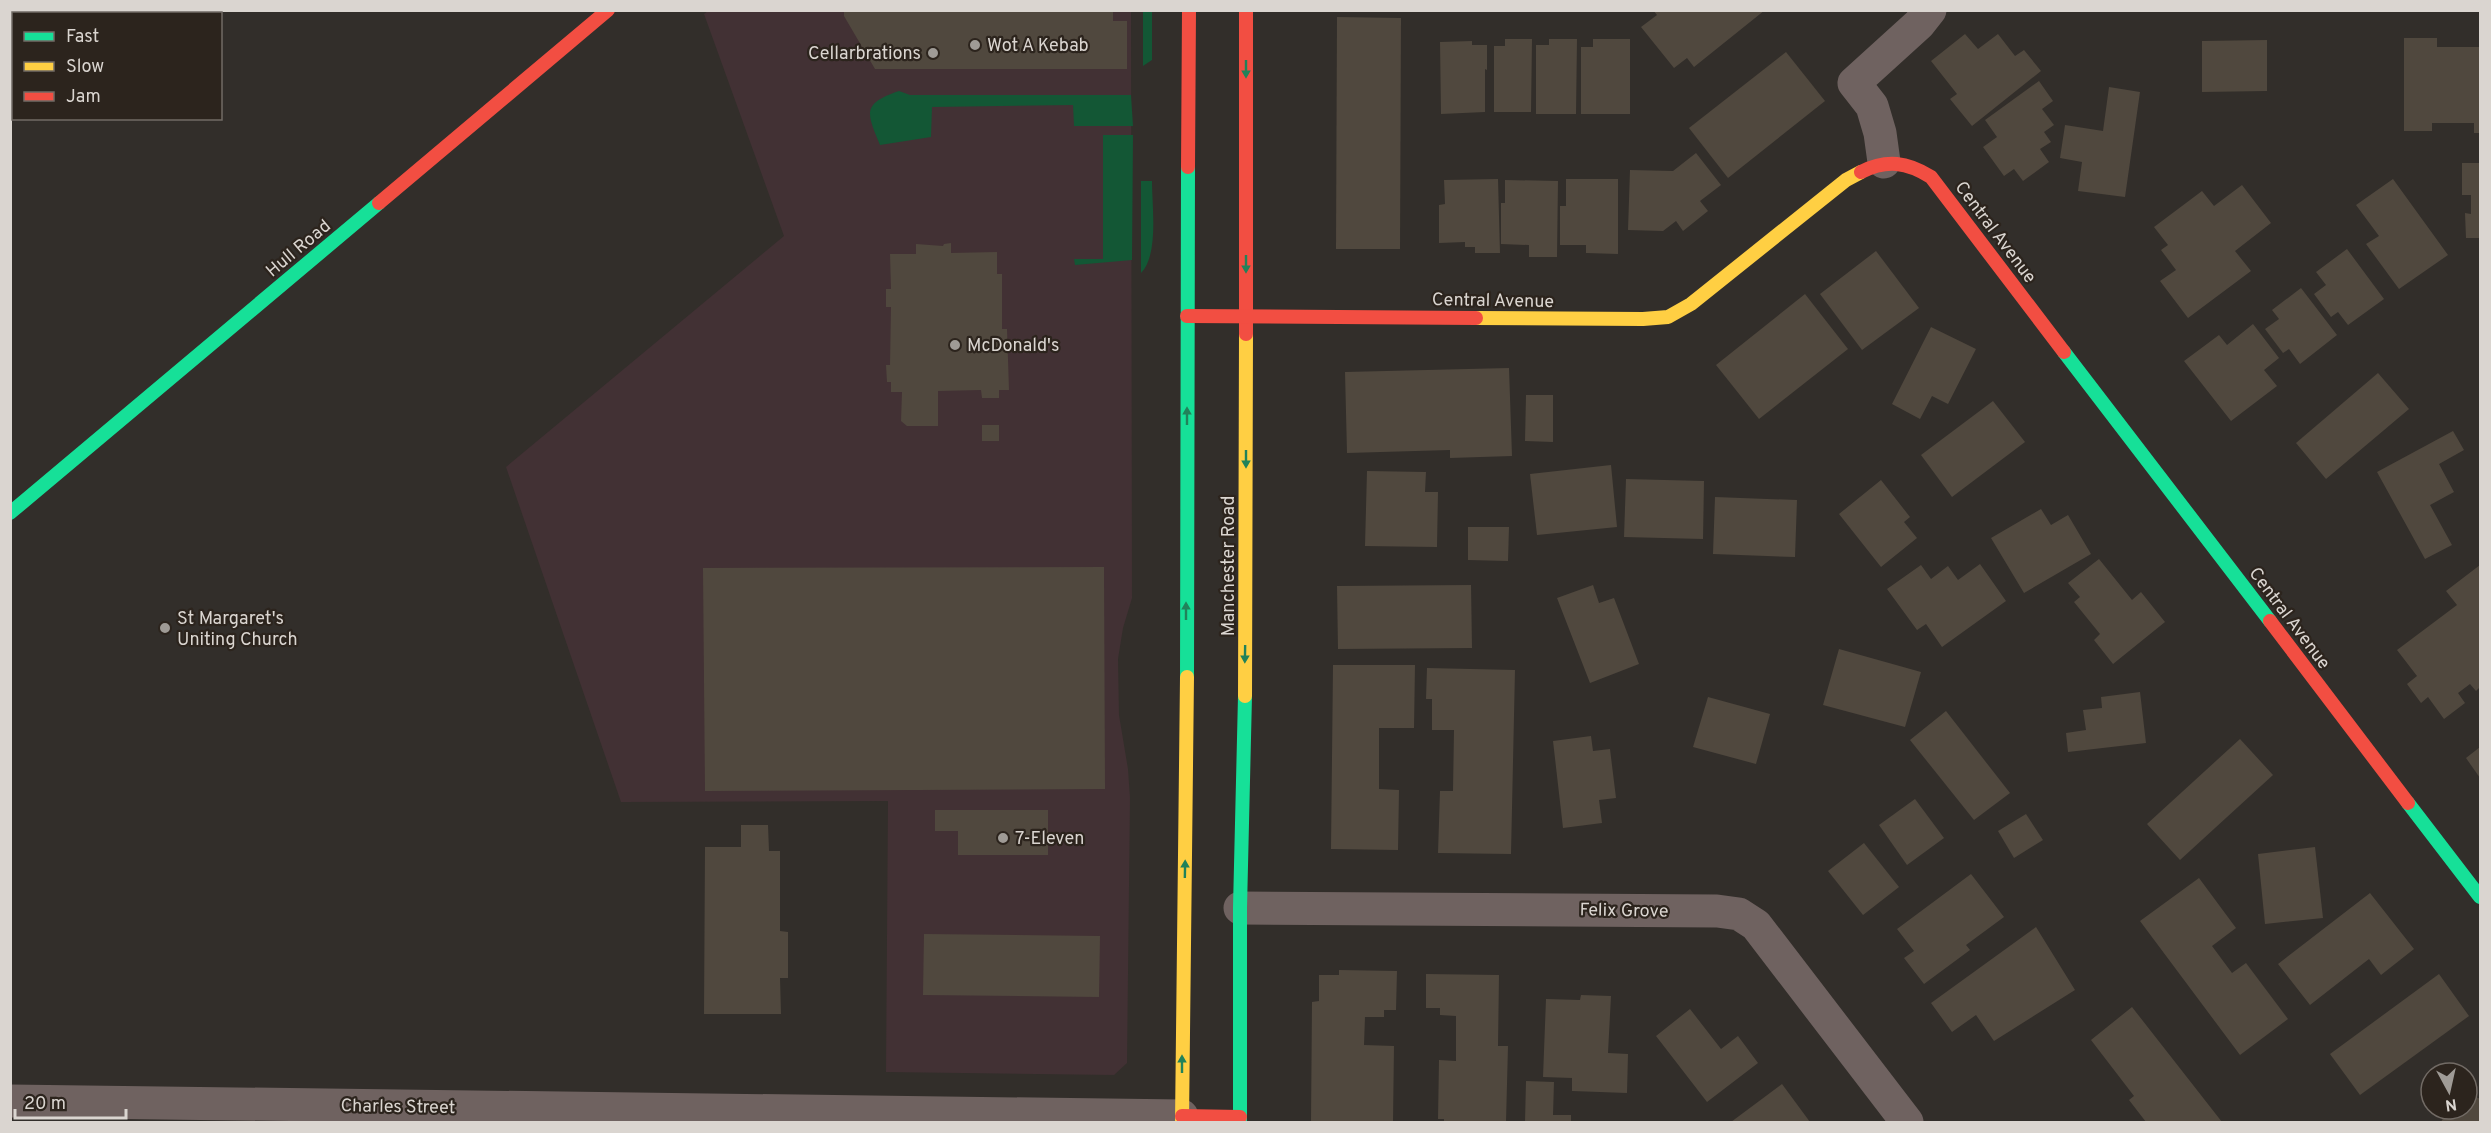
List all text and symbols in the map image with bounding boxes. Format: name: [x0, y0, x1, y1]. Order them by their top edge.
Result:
legend: [12, 12, 222, 120]
text: Fast: [66, 26, 99, 49]
place label: Wot A Kebab: [987, 35, 1089, 58]
marker: Wot A Kebab: [968, 38, 982, 52]
place label: Cellarbrations: [808, 43, 921, 66]
marker: Cellarbrations: [926, 46, 940, 60]
text: Slow: [66, 56, 104, 79]
one-way arrow: [1241, 59, 1251, 78]
text: Jam: [66, 86, 101, 109]
street label: Central Avenue: [1949, 177, 2041, 289]
street label: Hull Road: [262, 215, 336, 283]
one-way arrow: [1241, 254, 1251, 273]
street label: Central Avenue: [1432, 289, 1554, 314]
place label: McDonald's: [967, 335, 1059, 358]
marker: McDonald's: [948, 338, 962, 352]
one-way arrow: [1182, 407, 1192, 426]
one-way arrow: [1241, 449, 1251, 468]
street label: Manchester Road: [1218, 496, 1241, 636]
street label: Central Avenue: [2243, 563, 2335, 675]
one-way arrow: [1181, 602, 1191, 621]
place label: St Margaret's Uniting Church: [177, 608, 298, 652]
marker: St Margaret's Uniting Church: [158, 621, 172, 635]
one-way arrow: [1241, 644, 1250, 663]
place label: 7-Eleven: [1015, 828, 1084, 851]
marker: 7-Eleven: [996, 831, 1010, 845]
one-way arrow: [1180, 860, 1190, 879]
street label: Felix Grove: [1579, 899, 1669, 924]
one-way arrow: [1177, 1055, 1187, 1074]
north arrow: [2419, 1061, 2479, 1121]
scale bar: [15, 1082, 126, 1120]
text: 20 m: [24, 1093, 66, 1116]
text: N: [2444, 1093, 2458, 1115]
street label: Charles Street: [340, 1095, 456, 1120]

